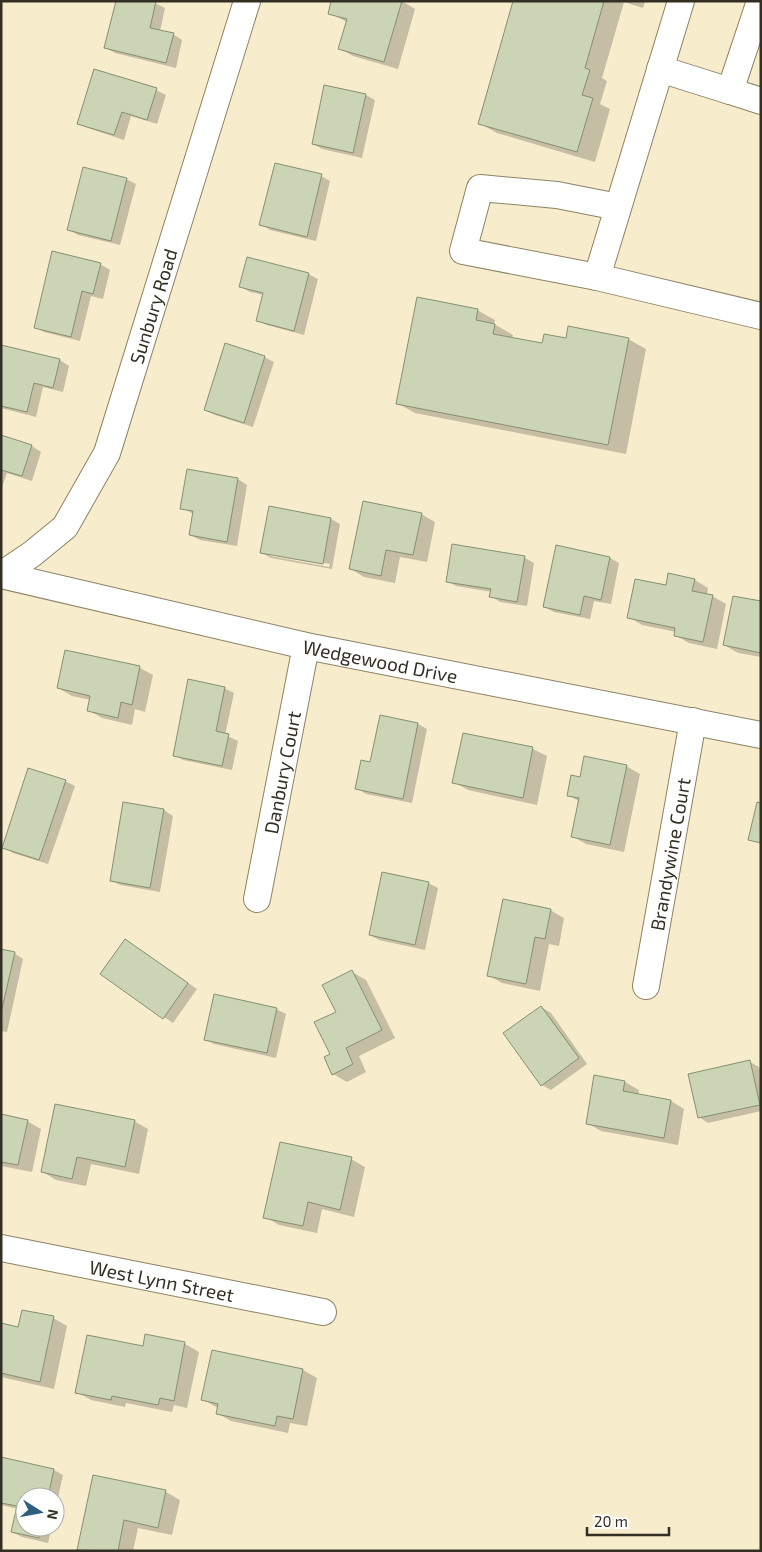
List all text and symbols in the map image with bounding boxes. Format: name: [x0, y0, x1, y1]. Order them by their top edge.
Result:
street label: Sunbury Road: [124, 246, 181, 367]
street label: Wedgewood Drive: [301, 634, 460, 687]
street label: Danbury Court: [258, 709, 305, 836]
street label: Brandywine Court: [645, 776, 694, 932]
street label: West Lynn Street: [88, 1254, 236, 1306]
north arrow: [15, 1487, 65, 1537]
scale bar: [587, 1504, 670, 1536]
text: N: [44, 1508, 63, 1521]
text: 20 m: [594, 1512, 628, 1530]

